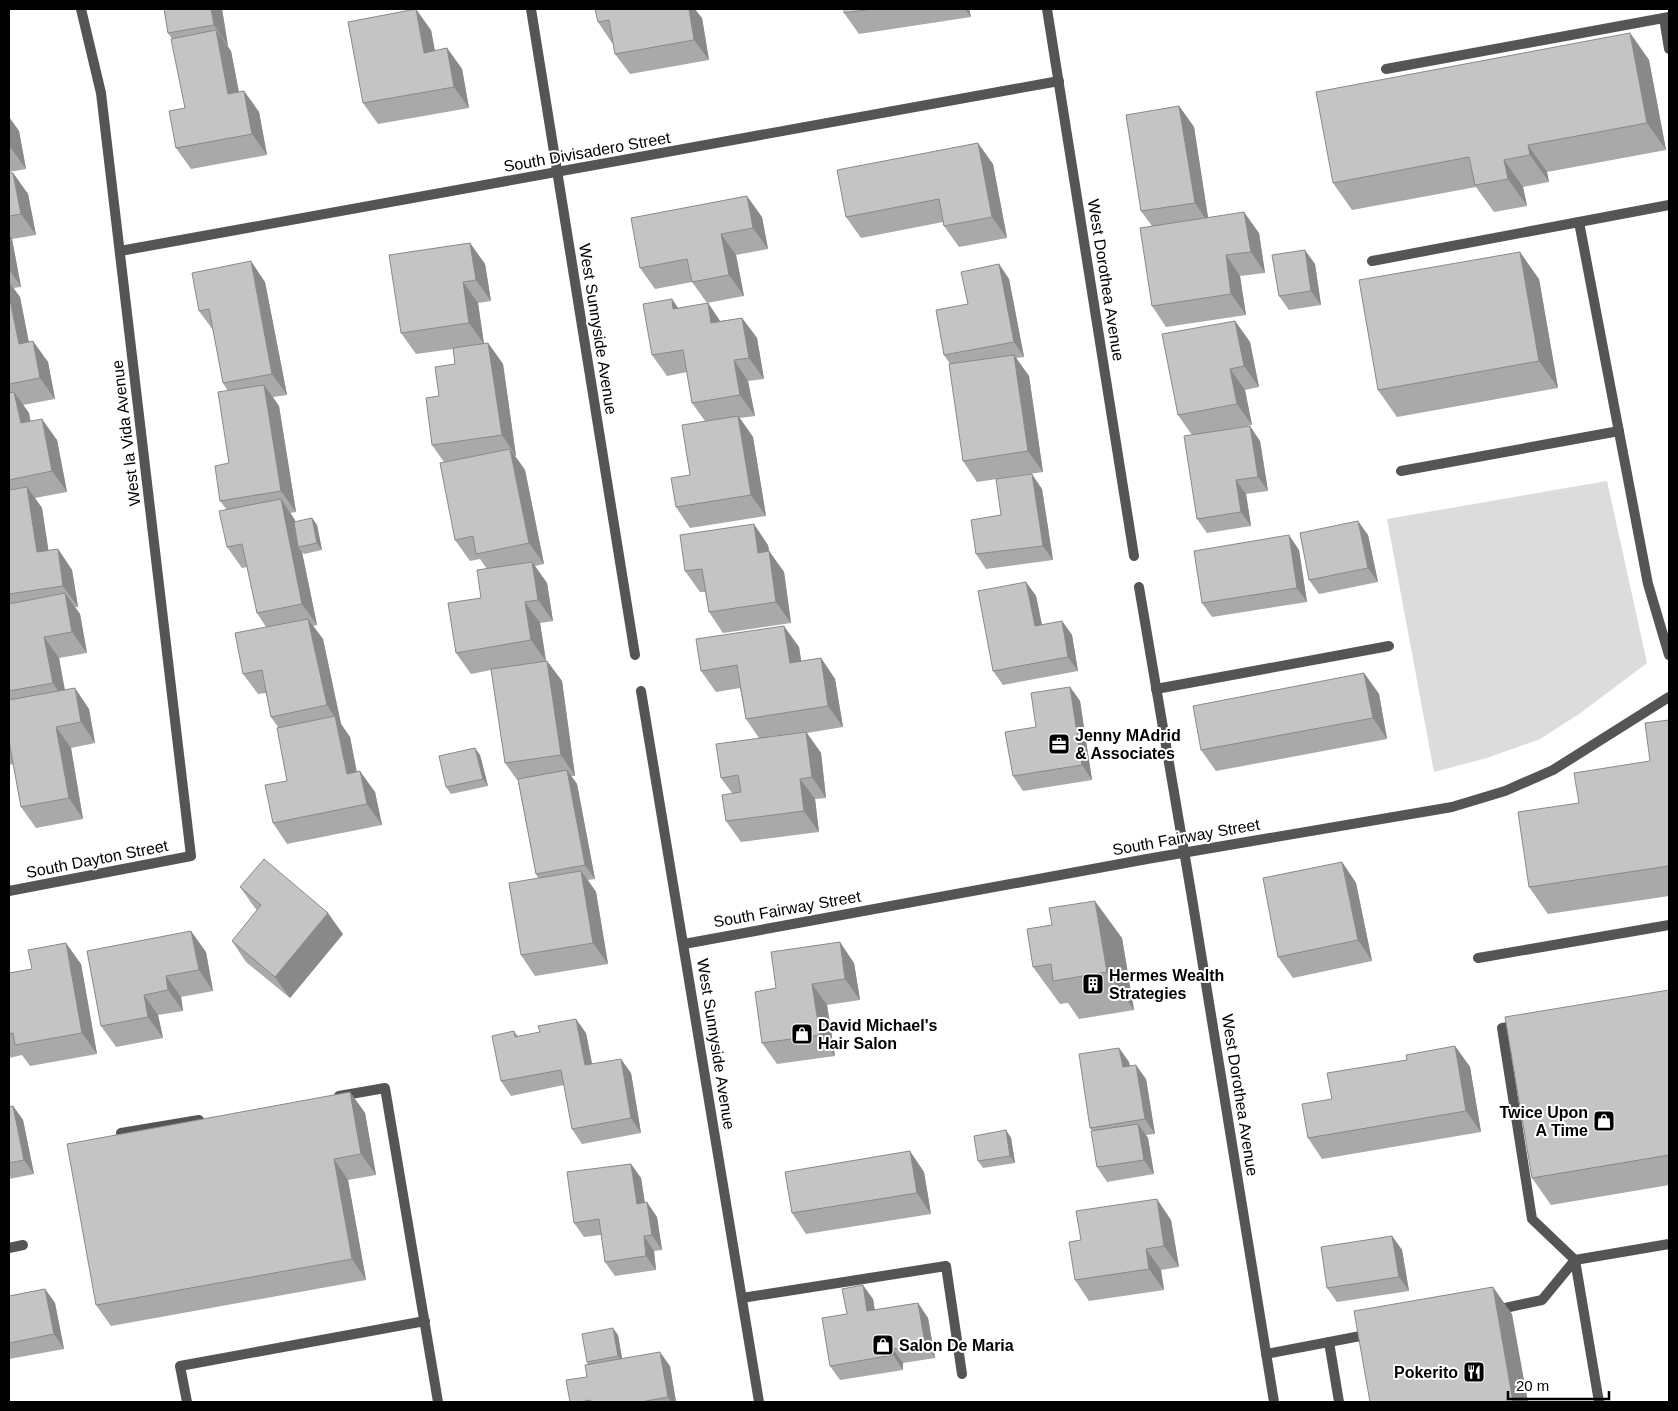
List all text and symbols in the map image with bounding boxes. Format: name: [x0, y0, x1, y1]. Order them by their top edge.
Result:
street label: South Divisadero Street: [502, 129, 672, 175]
street label: West Dorothea Avenue: [1085, 198, 1127, 362]
street label: West Sunnyside Avenue: [576, 242, 620, 416]
street label: West la Vida Avenue: [109, 359, 143, 507]
place label: Jenny MAdrid & Associates: [1075, 727, 1181, 762]
office icon: Jenny MAdrid & Associates: [1047, 732, 1071, 756]
street label: South Fairway Street: [1111, 816, 1262, 858]
street label: South Dayton Street: [25, 837, 170, 881]
street label: South Fairway Street: [712, 888, 863, 930]
street label: West Sunnyside Avenue: [694, 957, 738, 1131]
place label: Hermes Wealth Strategies: [1109, 967, 1224, 1002]
building icon: Hermes Wealth Strategies: [1081, 972, 1105, 996]
street label: West Dorothea Avenue: [1219, 1013, 1261, 1177]
place label: David Michael's Hair Salon: [818, 1017, 938, 1052]
shop icon: David Michael's Hair Salon: [790, 1022, 814, 1046]
place label: Twice Upon A Time: [1499, 1104, 1588, 1139]
shop icon: Twice Upon A Time: [1592, 1109, 1616, 1133]
shop icon: Salon De Maria: [871, 1333, 895, 1357]
place label: Salon De Maria: [899, 1337, 1014, 1354]
restaurant icon: Pokerito: [1462, 1360, 1486, 1384]
place label: Pokerito: [1394, 1364, 1458, 1381]
scale bar: [1508, 1368, 1609, 1400]
text: 20 m: [1516, 1377, 1549, 1394]

